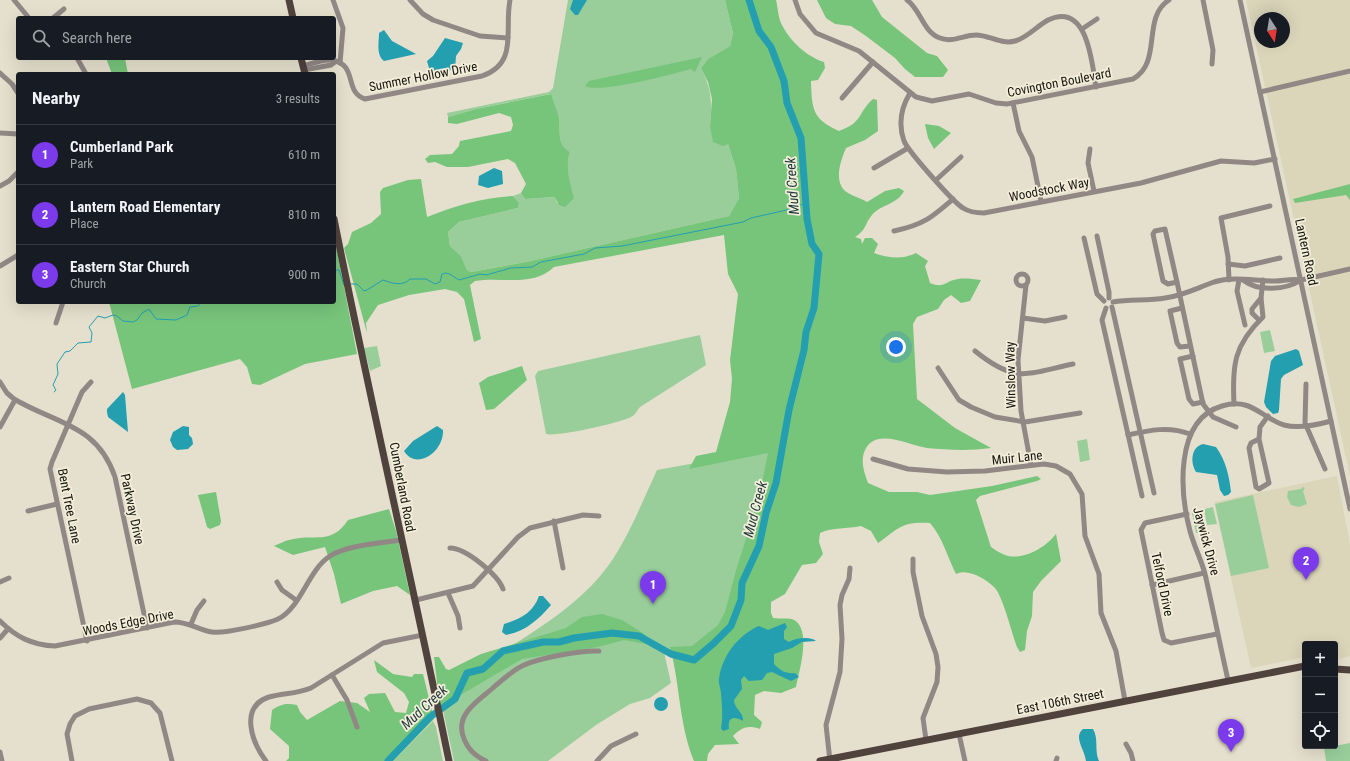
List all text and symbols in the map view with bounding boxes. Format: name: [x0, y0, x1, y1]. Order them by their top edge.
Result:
north arrow: [1254, 12, 1290, 48]
search box: [16, 16, 336, 60]
icon: search: [30, 27, 52, 49]
text: Search here: [62, 29, 132, 47]
street label: Summer Hollow Drive: [368, 59, 479, 94]
street label: Covington Boulevard: [1006, 65, 1112, 100]
text: Nearby: [32, 88, 80, 108]
text: 3 results: [276, 91, 320, 106]
text: Cumberland Park: [70, 138, 173, 156]
text: 1: [42, 147, 48, 162]
text: 610 m: [288, 147, 320, 162]
text: Park: [70, 156, 93, 171]
water label: Mud Creek: [782, 156, 802, 215]
street label: Woodstock Way: [1008, 174, 1091, 205]
text: Lantern Road Elementary: [70, 198, 220, 216]
text: 2: [42, 207, 48, 222]
text: 810 m: [288, 207, 320, 222]
text: Place: [70, 216, 99, 231]
street label: Lantern Road: [1292, 217, 1321, 287]
text: Eastern Star Church: [70, 258, 189, 276]
text: 3: [42, 267, 48, 282]
text: 900 m: [288, 267, 320, 282]
text: Church: [70, 276, 106, 291]
your location: [886, 337, 906, 357]
street label: Winslow Way: [1002, 341, 1019, 409]
street label: Cumberland Road: [386, 441, 419, 533]
street label: Muir Lane: [991, 447, 1043, 468]
street label: Bent Tree Lane: [55, 467, 84, 545]
street label: Parkway Drive: [118, 472, 147, 546]
water label: Mud Creek: [740, 478, 770, 539]
street label: Jaywick Drive: [1190, 505, 1223, 577]
pin: 2: [1293, 547, 1319, 580]
street label: Telford Drive: [1148, 551, 1177, 617]
pin: 1: [640, 571, 666, 604]
street label: Woods Edge Drive: [81, 606, 175, 639]
map controls: [1302, 641, 1338, 749]
button: +: [1302, 641, 1338, 677]
button: −: [1302, 677, 1338, 713]
water label: Mud Creek: [398, 681, 451, 732]
street label: East 106th Street: [1015, 686, 1105, 717]
button: locate: [1302, 713, 1338, 749]
pin: 3: [1218, 719, 1244, 752]

